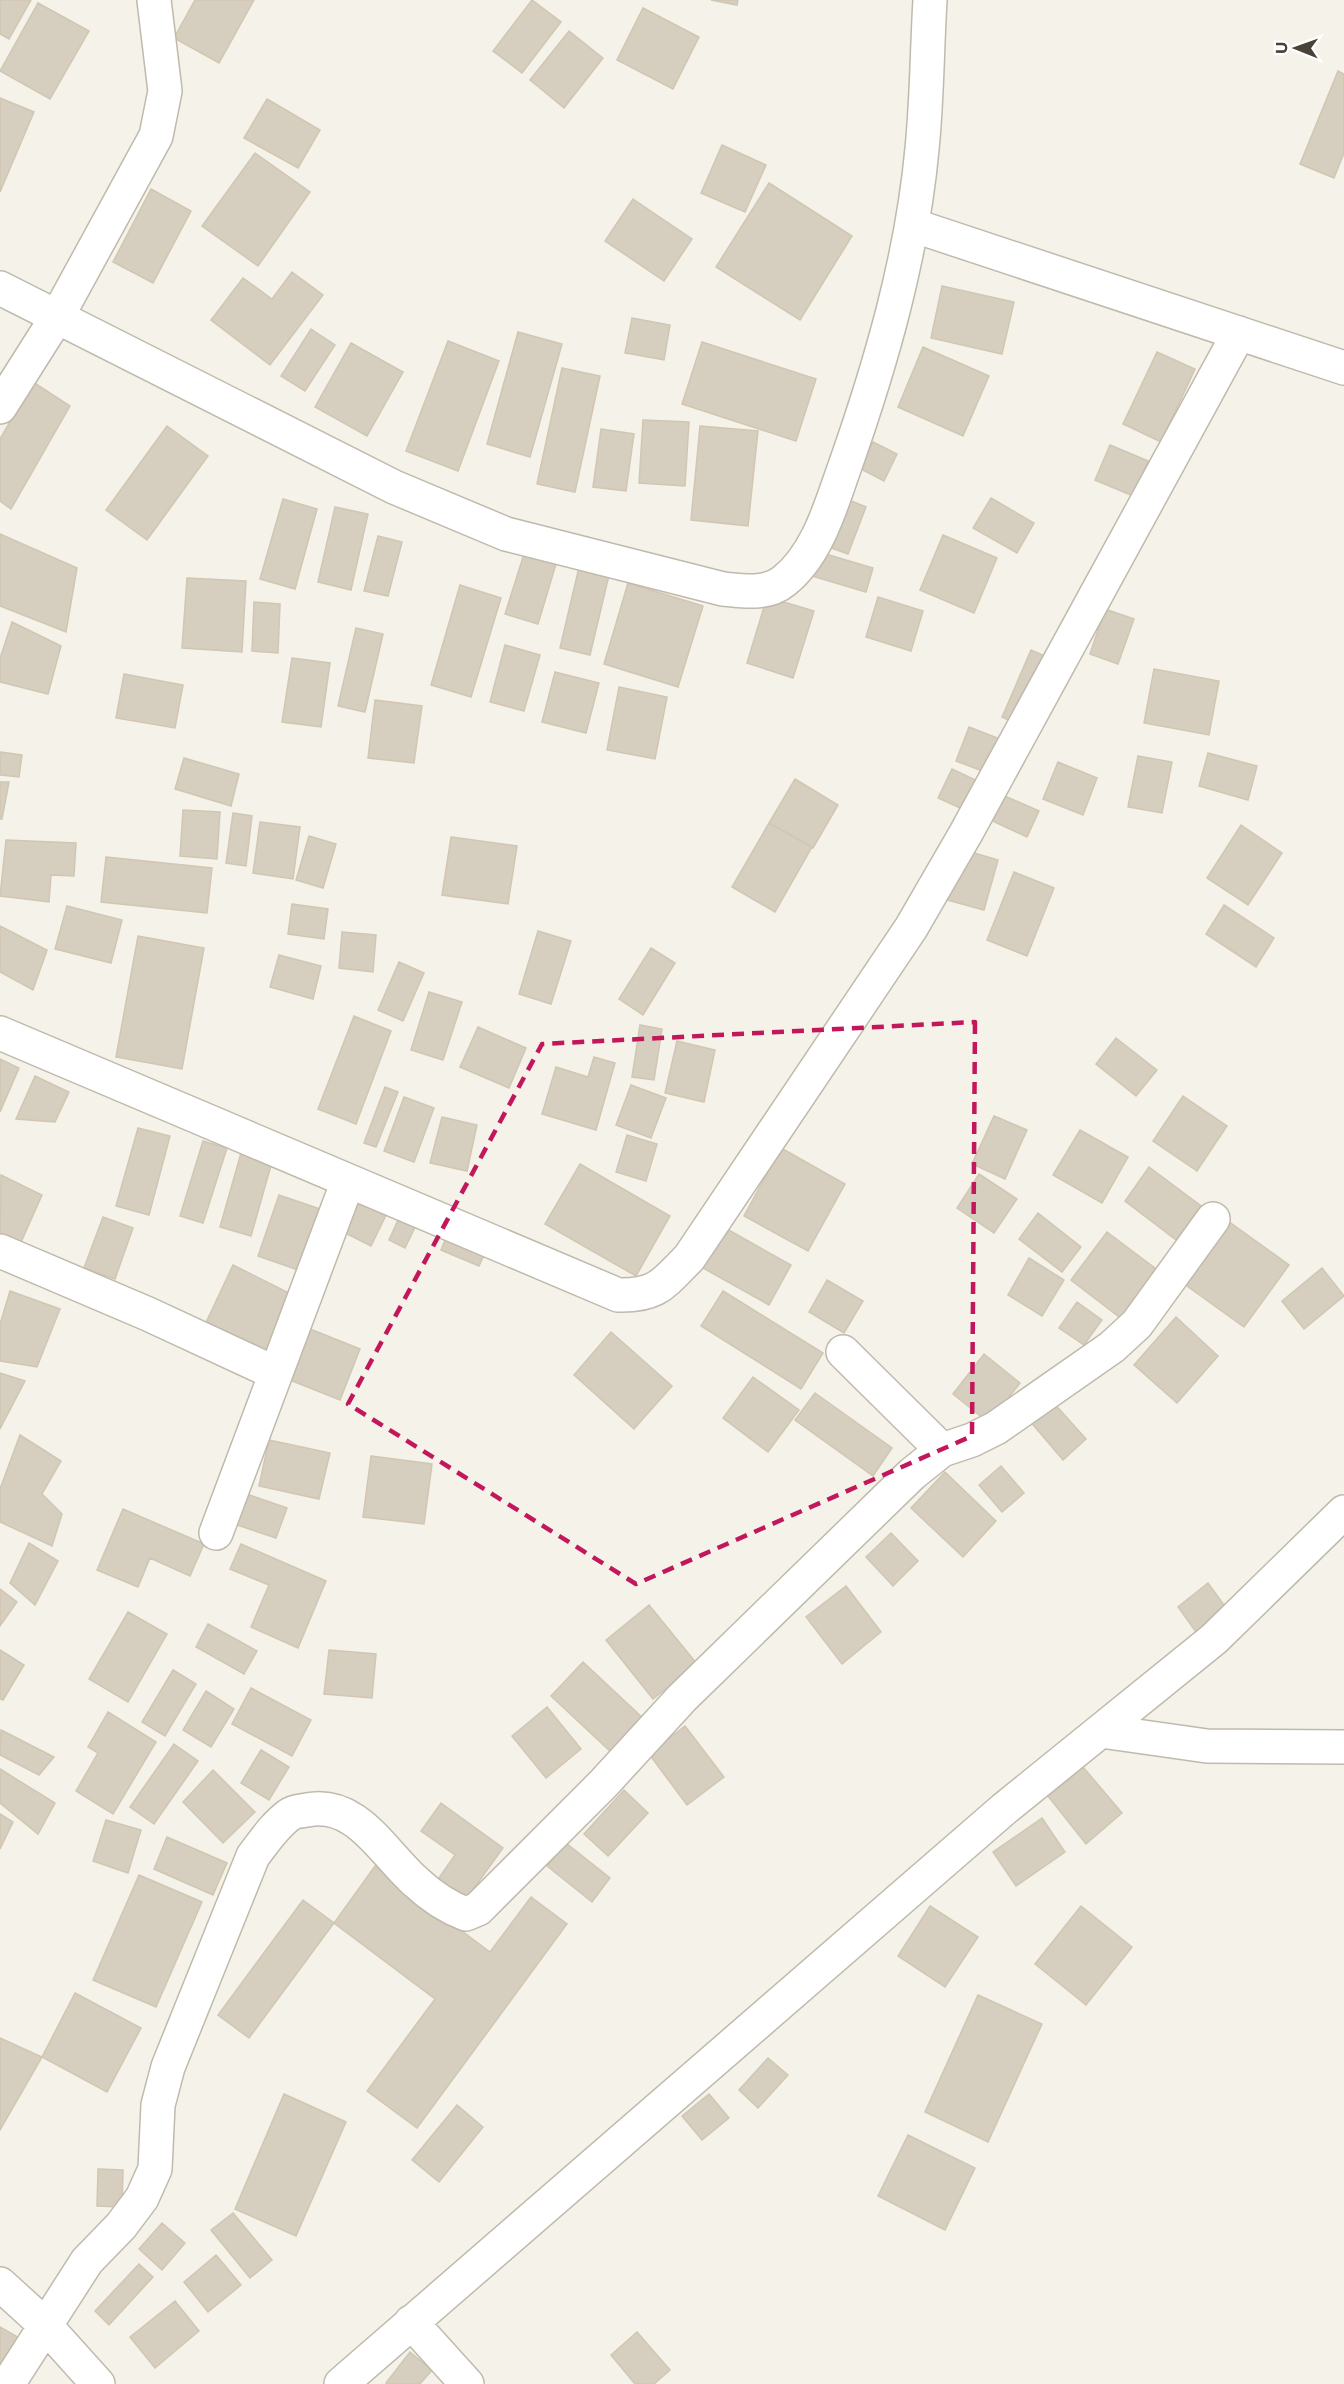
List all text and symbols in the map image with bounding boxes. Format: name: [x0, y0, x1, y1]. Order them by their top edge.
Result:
north arrow: [1266, 18, 1326, 78]
text: U: [1272, 41, 1291, 54]

